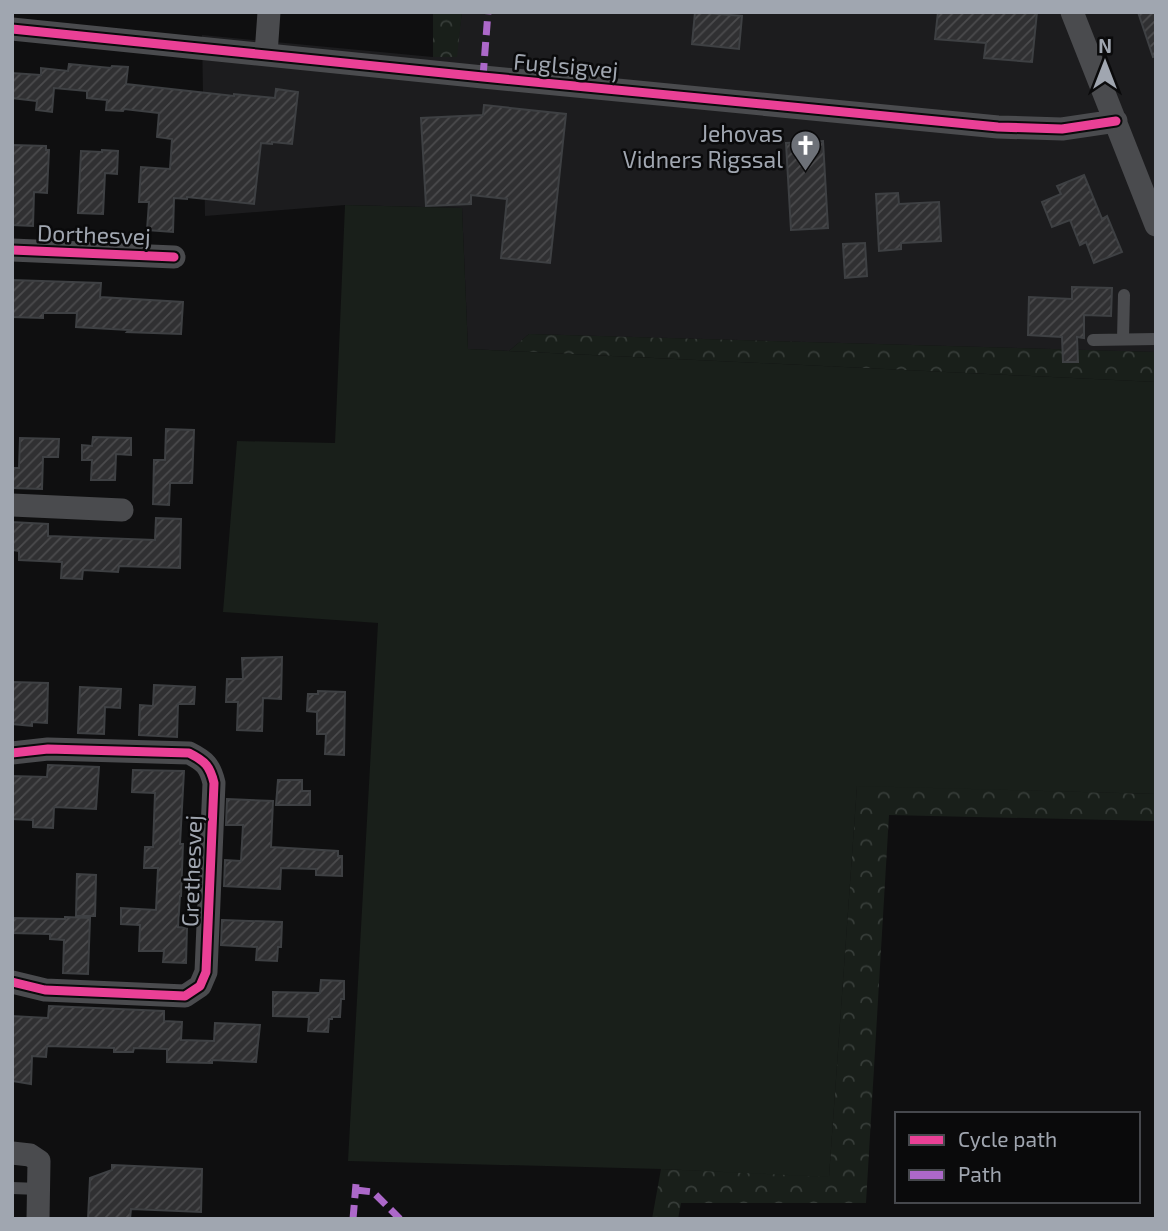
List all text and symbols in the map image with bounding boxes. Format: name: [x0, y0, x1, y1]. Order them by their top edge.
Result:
north arrow: [1070, 28, 1140, 98]
text: N: [1098, 34, 1112, 57]
street label: Fuglsigvej: [512, 46, 620, 84]
place label: Jehovas Vidners Rigssal: [623, 119, 783, 173]
church icon: Jehovas Vidners Rigssal: [789, 129, 823, 173]
street label: Dorthesvej: [37, 218, 151, 250]
street label: Grethesvej: [175, 815, 207, 927]
legend: [895, 1112, 1140, 1203]
text: Cycle path: [958, 1126, 1057, 1151]
text: Path: [958, 1161, 1002, 1186]

